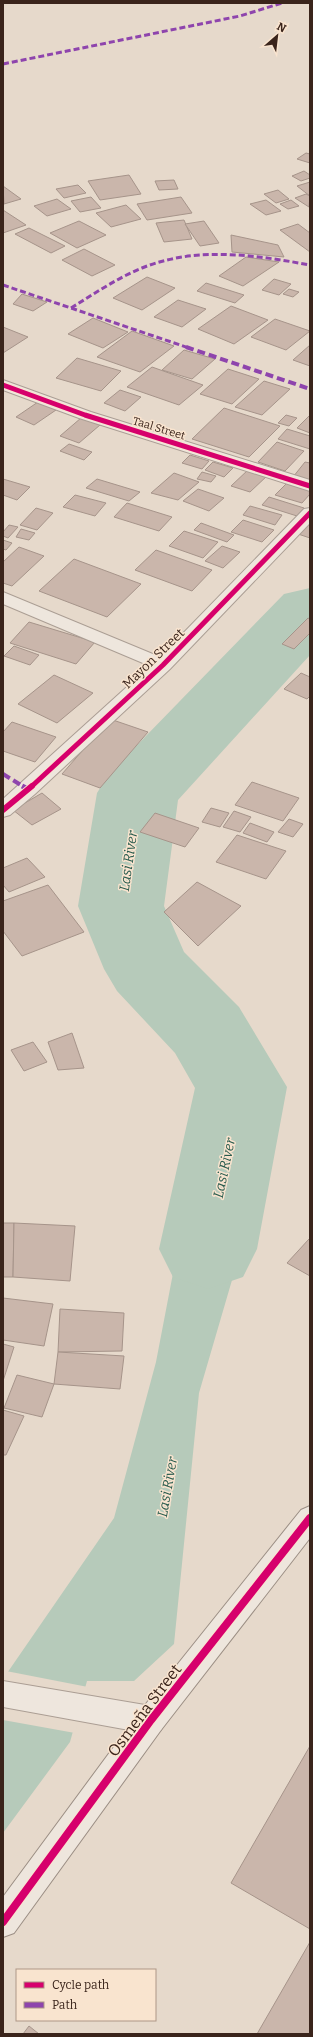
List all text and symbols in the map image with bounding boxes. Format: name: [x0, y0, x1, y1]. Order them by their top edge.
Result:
north arrow: [257, 16, 297, 56]
text: N: [275, 20, 289, 36]
street label: Taal Street: [131, 414, 187, 443]
street label: Mayon Street: [119, 625, 187, 691]
water label: Lasi River: [116, 828, 141, 892]
water label: Lasi River: [210, 1135, 239, 1200]
water label: Lasi River: [154, 1454, 181, 1519]
street label: Osmeña Street: [103, 1660, 185, 1760]
legend: [16, 1969, 156, 2021]
text: Cycle path: [52, 1978, 110, 1992]
text: Path: [52, 1998, 78, 2012]

